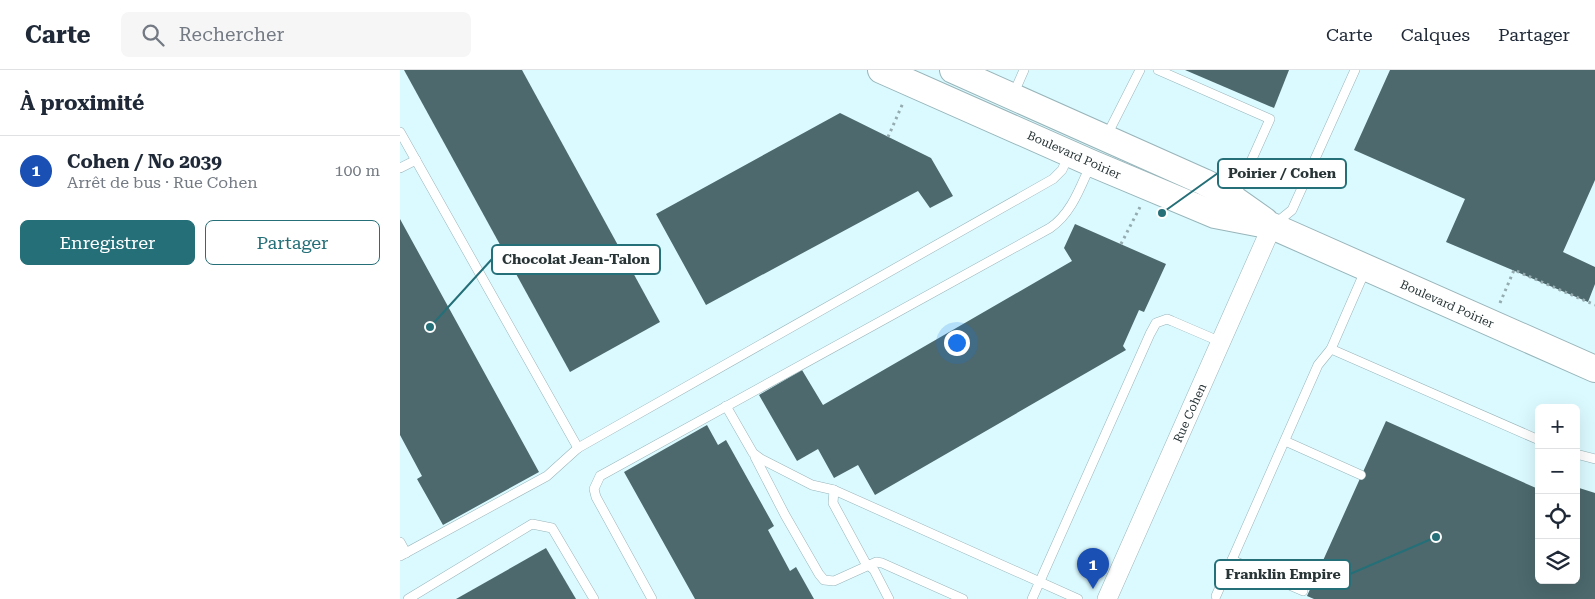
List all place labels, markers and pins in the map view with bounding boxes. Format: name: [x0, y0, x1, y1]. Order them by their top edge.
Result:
callout: Poirier / Cohen: [1218, 159, 1346, 188]
callout: Chocolat Jean-Talon: [492, 245, 660, 274]
pin: 1: [1077, 548, 1109, 589]
callout: Franklin Empire: [1215, 560, 1350, 589]

